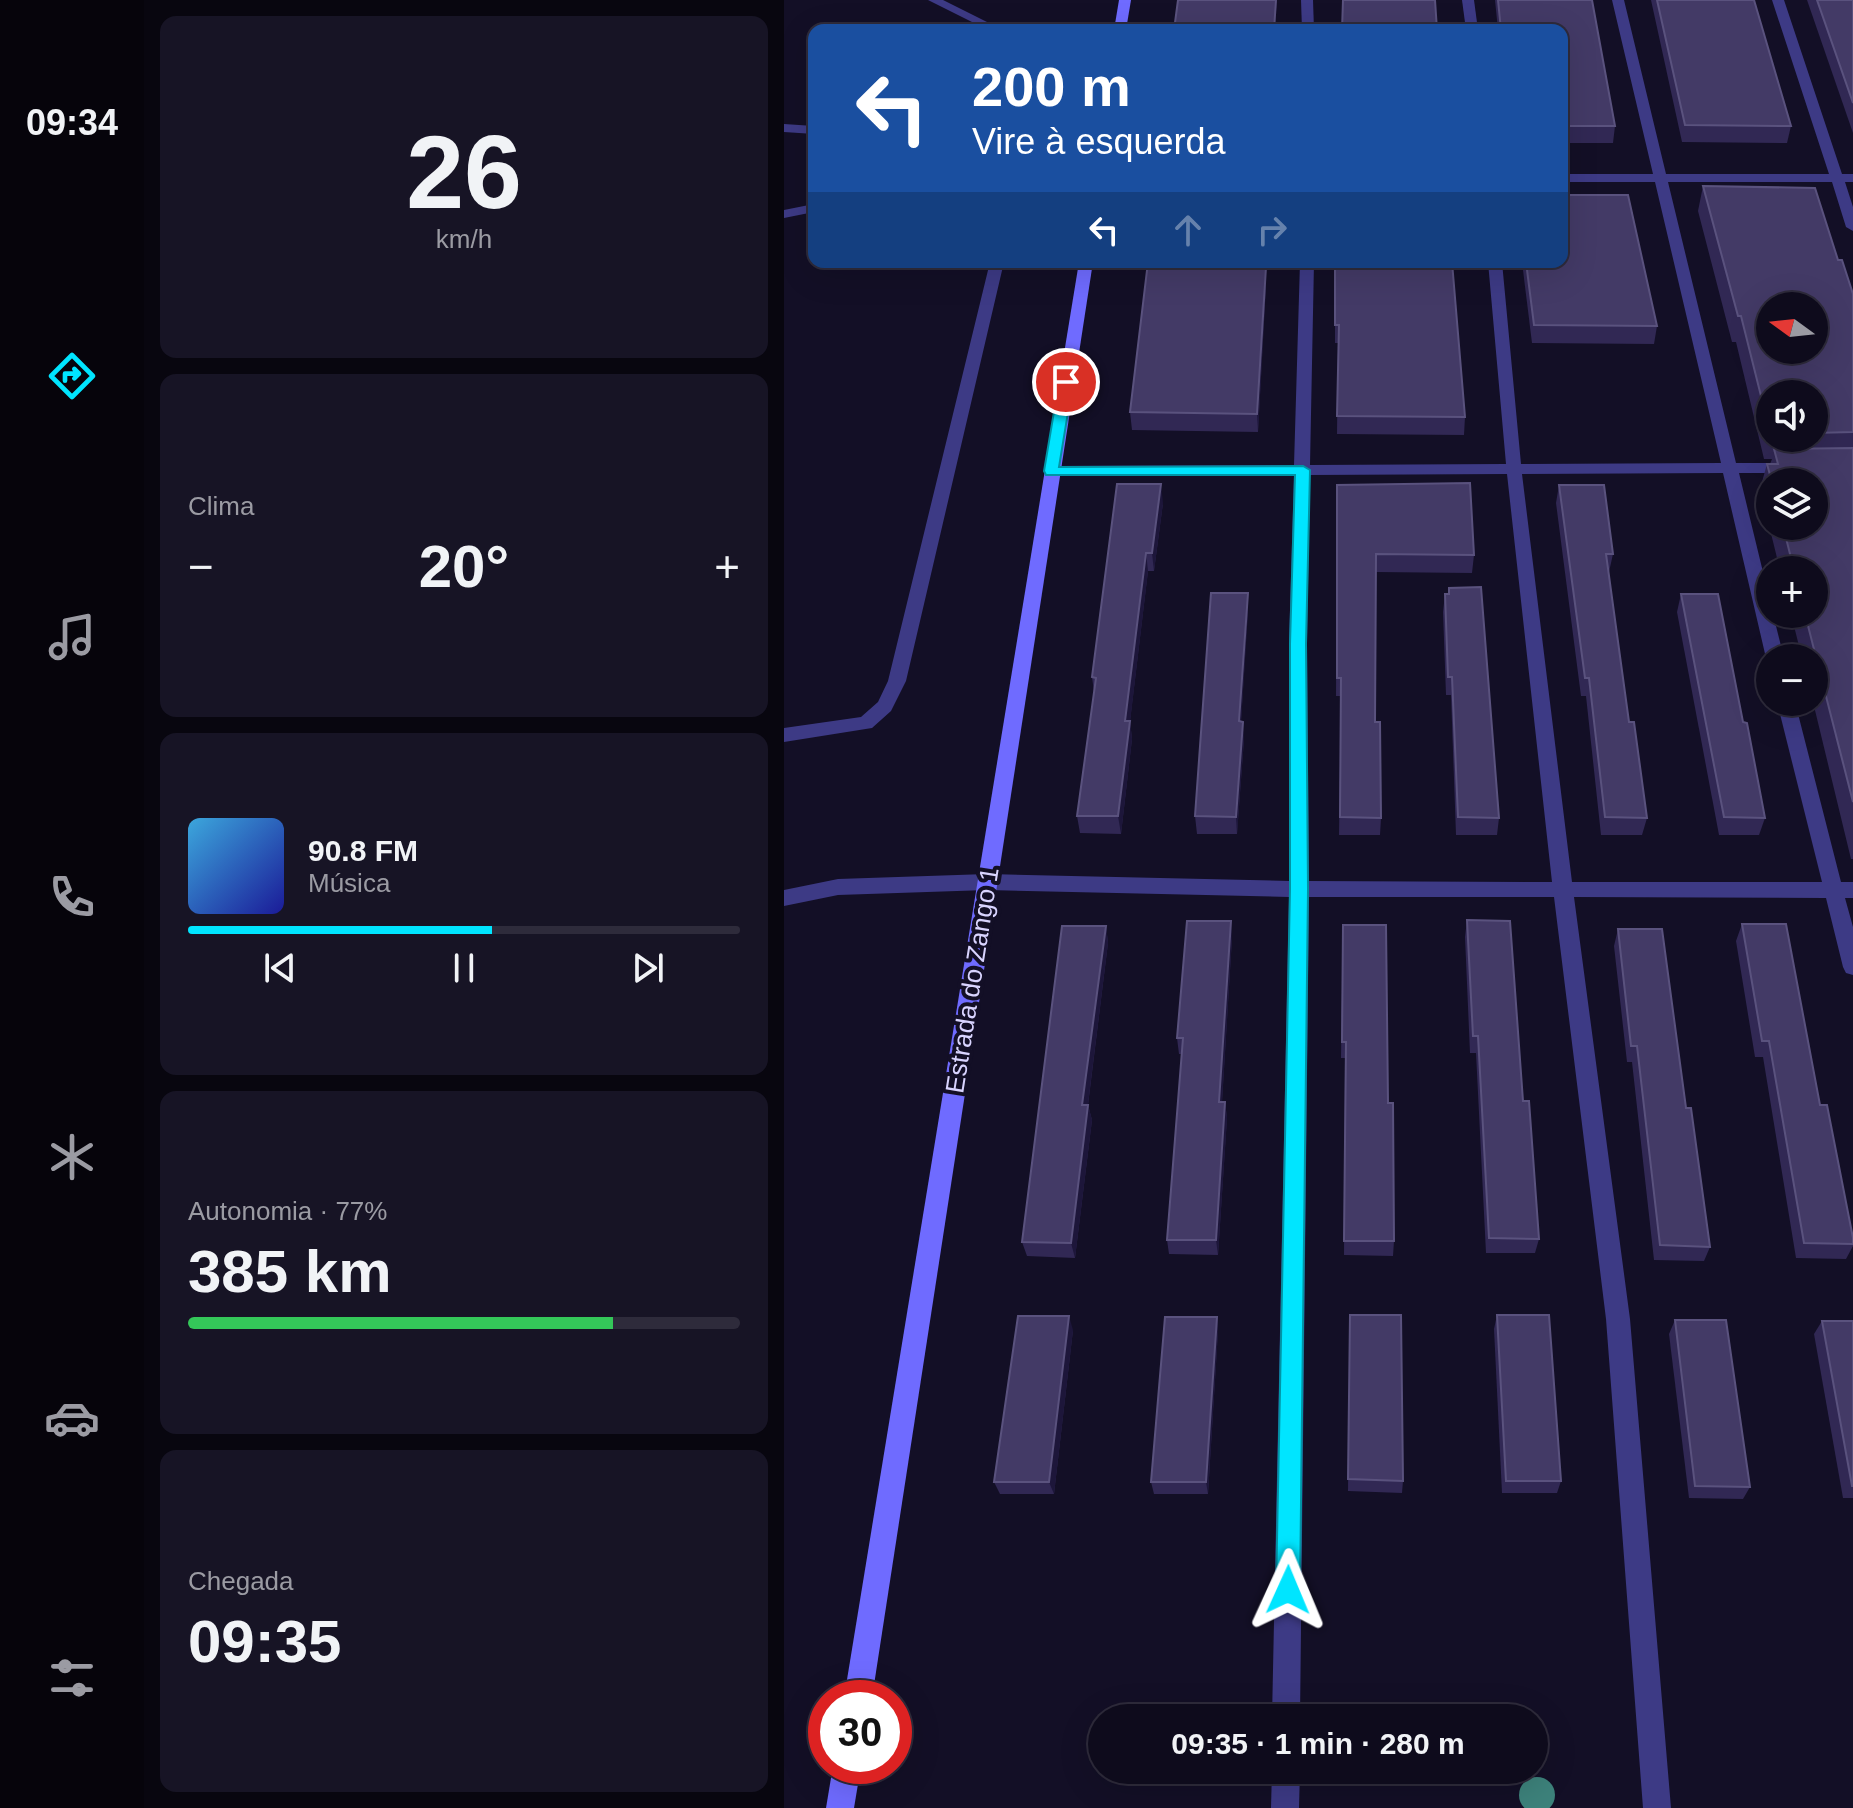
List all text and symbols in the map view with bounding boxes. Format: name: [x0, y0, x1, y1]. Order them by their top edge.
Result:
text: 200 m: [972, 55, 1131, 118]
icon: left: [840, 56, 944, 160]
text: 09:34: [26, 102, 118, 143]
text: 26: [406, 114, 522, 230]
text: Vire à esquerda: [972, 121, 1226, 162]
icon: left: [1082, 208, 1126, 252]
icon: ahead: [1166, 208, 1210, 252]
icon: right: [1250, 208, 1294, 252]
text: km/h: [436, 224, 492, 254]
north arrow: [1756, 292, 1828, 364]
map controls: [1756, 292, 1828, 716]
icon: directions: [44, 348, 100, 404]
pin: [1032, 348, 1100, 416]
icon: arrive: [1044, 360, 1088, 404]
button: sound: [1756, 380, 1828, 452]
button: layers: [1756, 468, 1828, 540]
text: Clima: [188, 491, 254, 521]
text: 20°: [419, 533, 509, 600]
text: −: [188, 542, 214, 591]
text: +: [714, 542, 740, 591]
button: +: [1756, 556, 1828, 628]
icon: music: [44, 609, 100, 665]
button: −: [1756, 644, 1828, 716]
text: 90.8 FM: [308, 834, 418, 867]
street label: Estrada do Zango 1: [939, 865, 1005, 1095]
text: Música: [308, 868, 390, 898]
icon: phone: [44, 869, 100, 925]
icon: previous: [258, 946, 302, 990]
icon: pause: [442, 946, 486, 990]
icon: next: [626, 946, 670, 990]
icon: climate: [44, 1129, 100, 1185]
text: Autonomia · 77%: [188, 1196, 387, 1226]
text: 385 km: [188, 1238, 392, 1305]
icon: car: [44, 1390, 100, 1446]
position arrow: [1246, 1548, 1330, 1632]
text: Chegada: [188, 1566, 294, 1596]
text: 09:35: [188, 1608, 341, 1675]
icon: filters: [44, 1650, 100, 1706]
speed limit sign: 30: [808, 1680, 912, 1784]
text: 09:35 · 1 min · 280 m: [1171, 1727, 1465, 1760]

